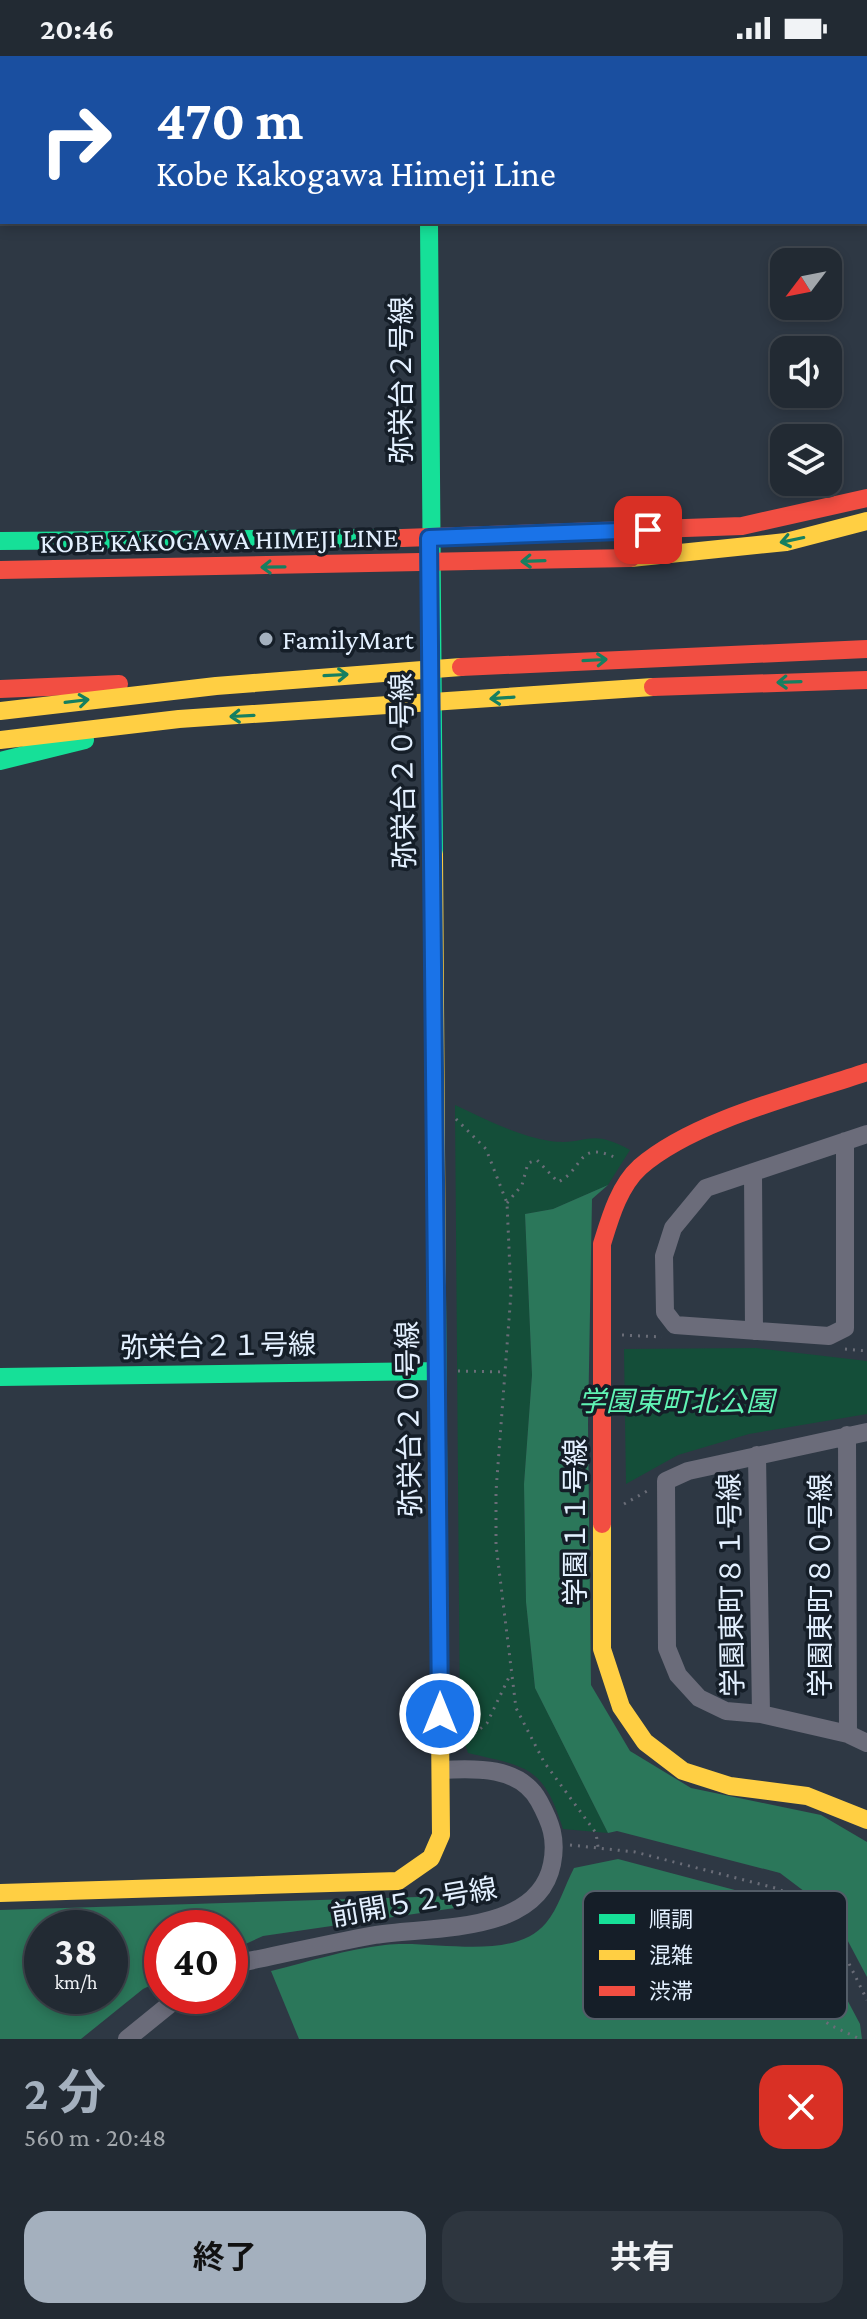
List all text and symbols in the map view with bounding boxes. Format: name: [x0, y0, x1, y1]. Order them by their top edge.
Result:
text: 20:46: [40, 12, 114, 45]
icon: right: [24, 88, 128, 192]
text: 470 m: [156, 89, 303, 151]
text: Kobe Kakogawa Himeji Line: [156, 154, 556, 194]
north arrow: [770, 248, 842, 320]
map controls: [770, 248, 842, 496]
street label: 弥栄台２号線: [386, 296, 417, 464]
button: sound: [770, 336, 842, 408]
button: layers: [770, 424, 842, 496]
pin: [614, 496, 682, 564]
icon: arrive: [626, 508, 670, 552]
street label: KOBE KAKOGAWA HIMEJI LINE: [39, 521, 399, 559]
one-way arrow: [779, 533, 805, 548]
one-way arrow: [520, 553, 547, 568]
one-way arrow: [260, 559, 287, 575]
place label: FamilyMart: [282, 624, 414, 655]
marker: FamilyMart: [257, 630, 275, 648]
one-way arrow: [582, 652, 608, 667]
one-way arrow: [322, 667, 349, 682]
street label: 弥栄台２０号線: [386, 673, 420, 869]
one-way arrow: [776, 674, 803, 689]
one-way arrow: [489, 691, 516, 706]
one-way arrow: [64, 693, 89, 708]
one-way arrow: [229, 708, 256, 723]
street label: 弥栄台２０号線: [392, 1321, 426, 1517]
street label: 弥栄台２１号線: [120, 1329, 316, 1363]
park label: 学園東町北公園: [578, 1386, 778, 1417]
street label: 学園１１号線: [560, 1438, 591, 1606]
street label: 学園東町８１号線: [714, 1473, 748, 1697]
street label: 学園東町８０号線: [805, 1473, 836, 1697]
position arrow: [398, 1672, 482, 1756]
street label: 前開５２号線: [329, 1872, 499, 1932]
legend: [583, 1891, 847, 2019]
text: 順調: [649, 1907, 693, 1932]
speed limit sign: 40: [144, 1910, 248, 2014]
text: 38: [55, 1929, 97, 1974]
text: 混雑: [649, 1943, 693, 1968]
text: km/h: [54, 1971, 98, 1993]
text: 渋滞: [649, 1979, 693, 2004]
button: close: [759, 2065, 843, 2149]
text: 2 分: [24, 2066, 106, 2119]
text: 560 m · 20:48: [24, 2123, 166, 2152]
button: 終了: [24, 2211, 426, 2303]
button: 共有: [442, 2211, 843, 2303]

